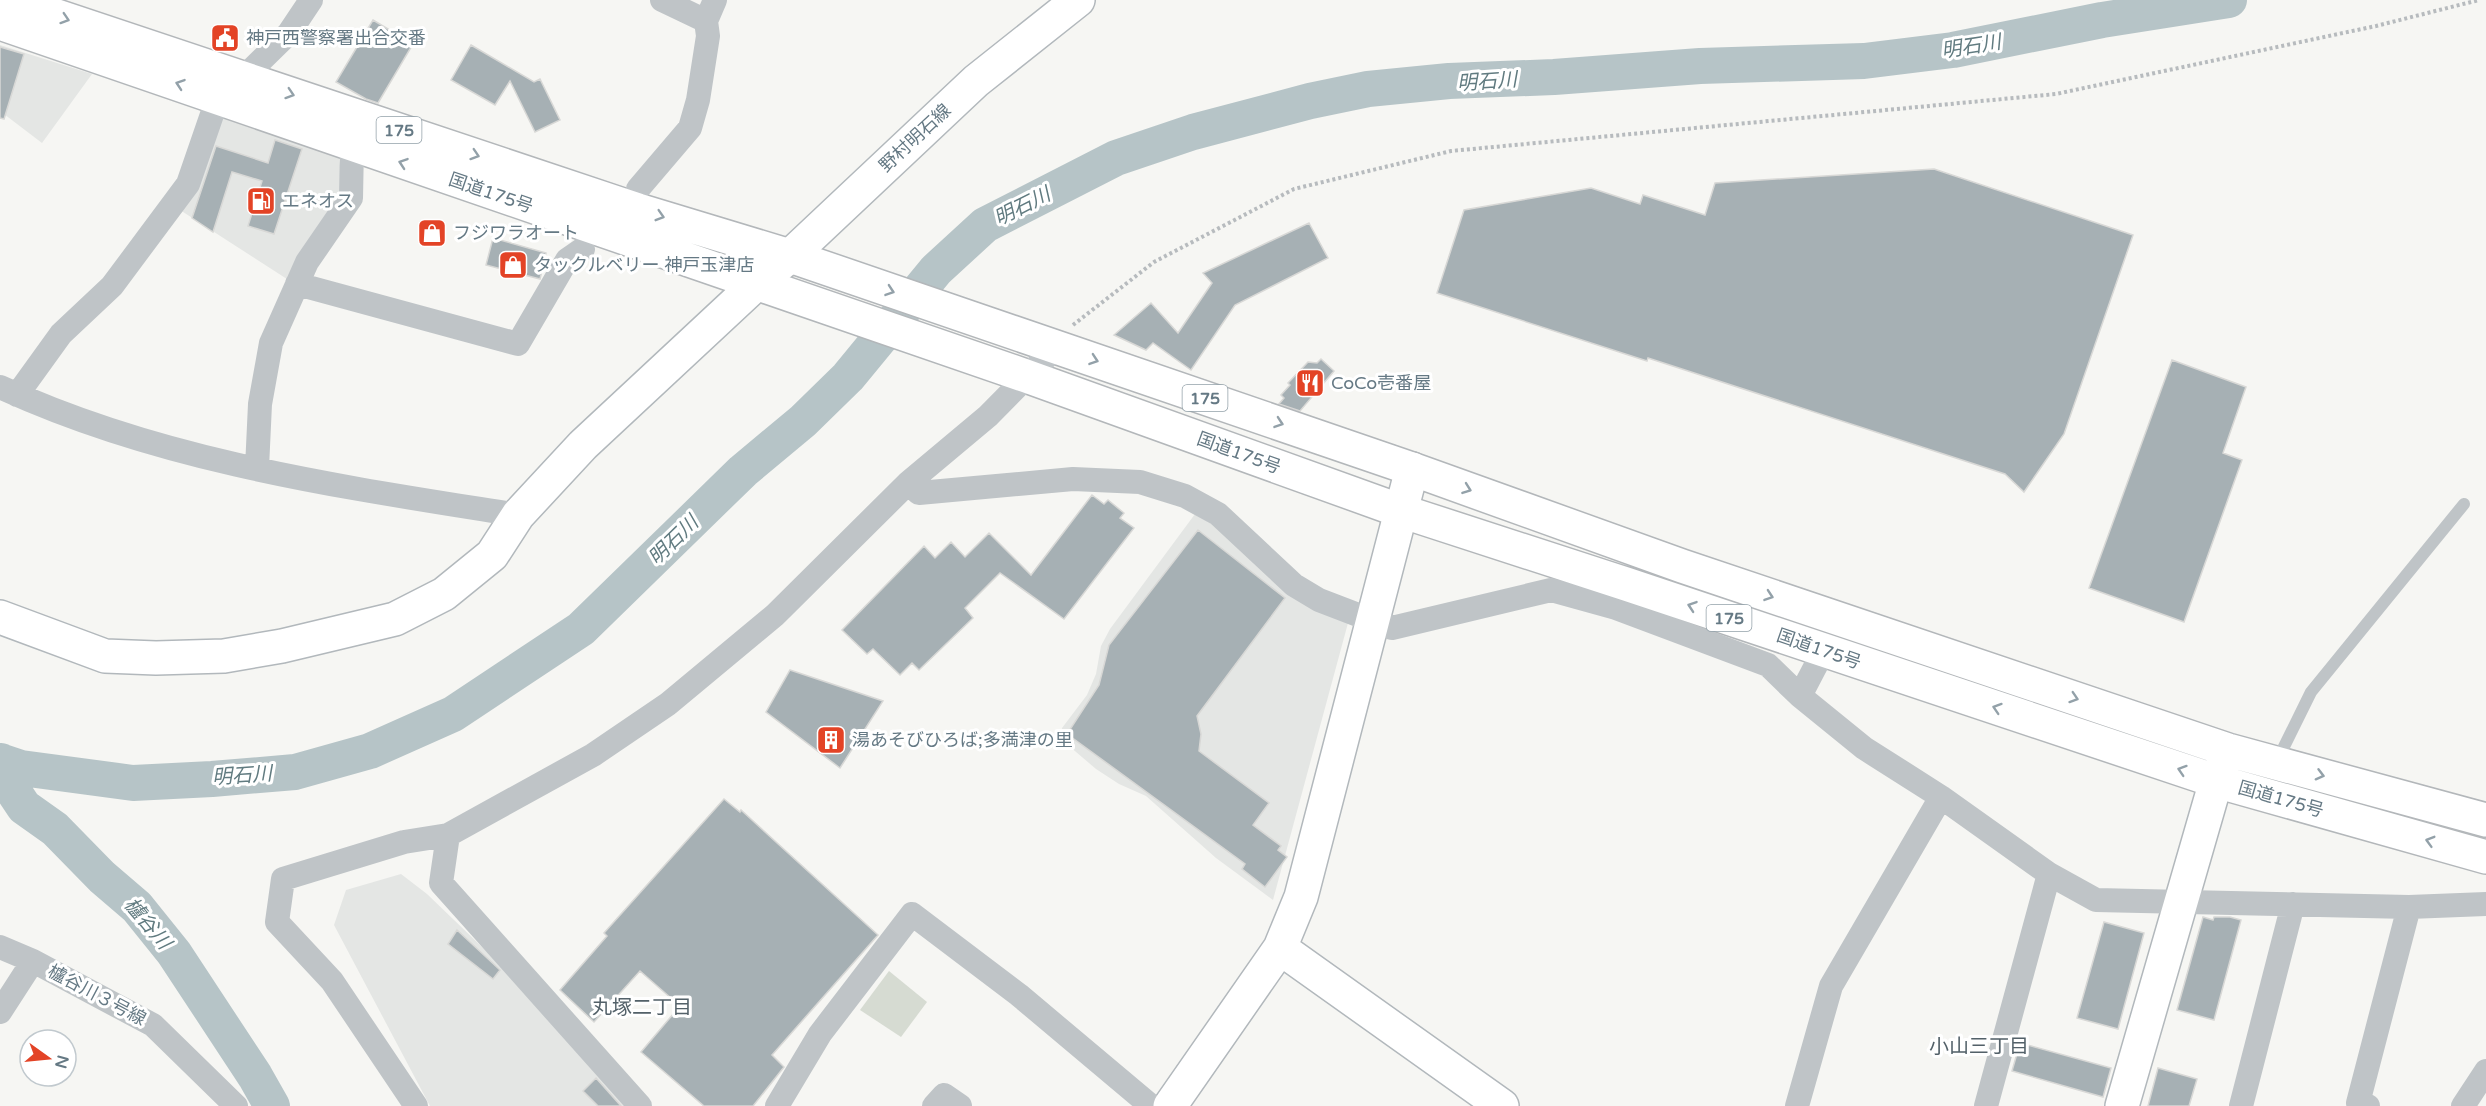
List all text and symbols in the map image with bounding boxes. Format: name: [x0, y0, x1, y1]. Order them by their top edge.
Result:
one-way arrow: [59, 11, 70, 24]
public building icon: 神戸西警察署出合交番: [209, 22, 241, 54]
place label: 神戸西警察署出合交番: [246, 27, 426, 49]
water label: 明石川: [1940, 30, 2005, 64]
water label: 明石川: [1456, 68, 1520, 96]
one-way arrow: [175, 79, 186, 92]
one-way arrow: [284, 87, 295, 99]
street label: 野村明石線: [875, 99, 955, 177]
road number: 175: [376, 117, 422, 143]
one-way arrow: [469, 148, 480, 161]
one-way arrow: [398, 158, 409, 170]
street label: 国道175号: [446, 168, 536, 218]
water label: 明石川: [990, 182, 1056, 231]
fuel station icon: エネオス: [245, 185, 277, 217]
place label: エネオス: [282, 190, 354, 212]
one-way arrow: [654, 209, 665, 222]
shop icon: フジワラオート: [416, 217, 448, 249]
place label: フジワラオート: [453, 222, 579, 244]
shop icon: タックルベリー 神戸玉津店: [497, 249, 529, 281]
place label: タックルベリー 神戸玉津店: [534, 254, 754, 276]
one-way arrow: [884, 283, 895, 296]
one-way arrow: [1088, 353, 1099, 366]
restaurant icon: CoCo壱番屋: [1294, 367, 1326, 399]
place label: CoCo壱番屋: [1331, 372, 1431, 394]
road number: 175: [1182, 385, 1228, 411]
one-way arrow: [1273, 416, 1284, 429]
street label: 国道175号: [1194, 428, 1284, 478]
one-way arrow: [1461, 481, 1472, 494]
water label: 明石川: [644, 510, 705, 570]
one-way arrow: [1763, 588, 1774, 601]
one-way arrow: [1688, 601, 1698, 613]
road number: 175: [1706, 605, 1752, 631]
street label: 国道175号: [1774, 624, 1864, 674]
one-way arrow: [2068, 691, 2079, 704]
one-way arrow: [1992, 703, 2003, 715]
building icon: 湯あそびひろば;多満津の里: [815, 724, 847, 756]
place label: 湯あそびひろば;多満津の里: [852, 729, 1073, 751]
water label: 明石川: [211, 762, 275, 790]
one-way arrow: [2177, 764, 2188, 777]
one-way arrow: [2314, 768, 2325, 780]
street label: 国道175号: [2236, 776, 2326, 822]
one-way arrow: [2425, 836, 2436, 848]
water label: 櫨谷川: [119, 893, 177, 956]
street label: 櫨谷川３号線: [44, 960, 150, 1030]
district label: 丸塚二丁目: [592, 996, 692, 1020]
north arrow: [18, 1028, 78, 1088]
district label: 小山三丁目: [1929, 1035, 2029, 1059]
text: N: [50, 1053, 73, 1070]

